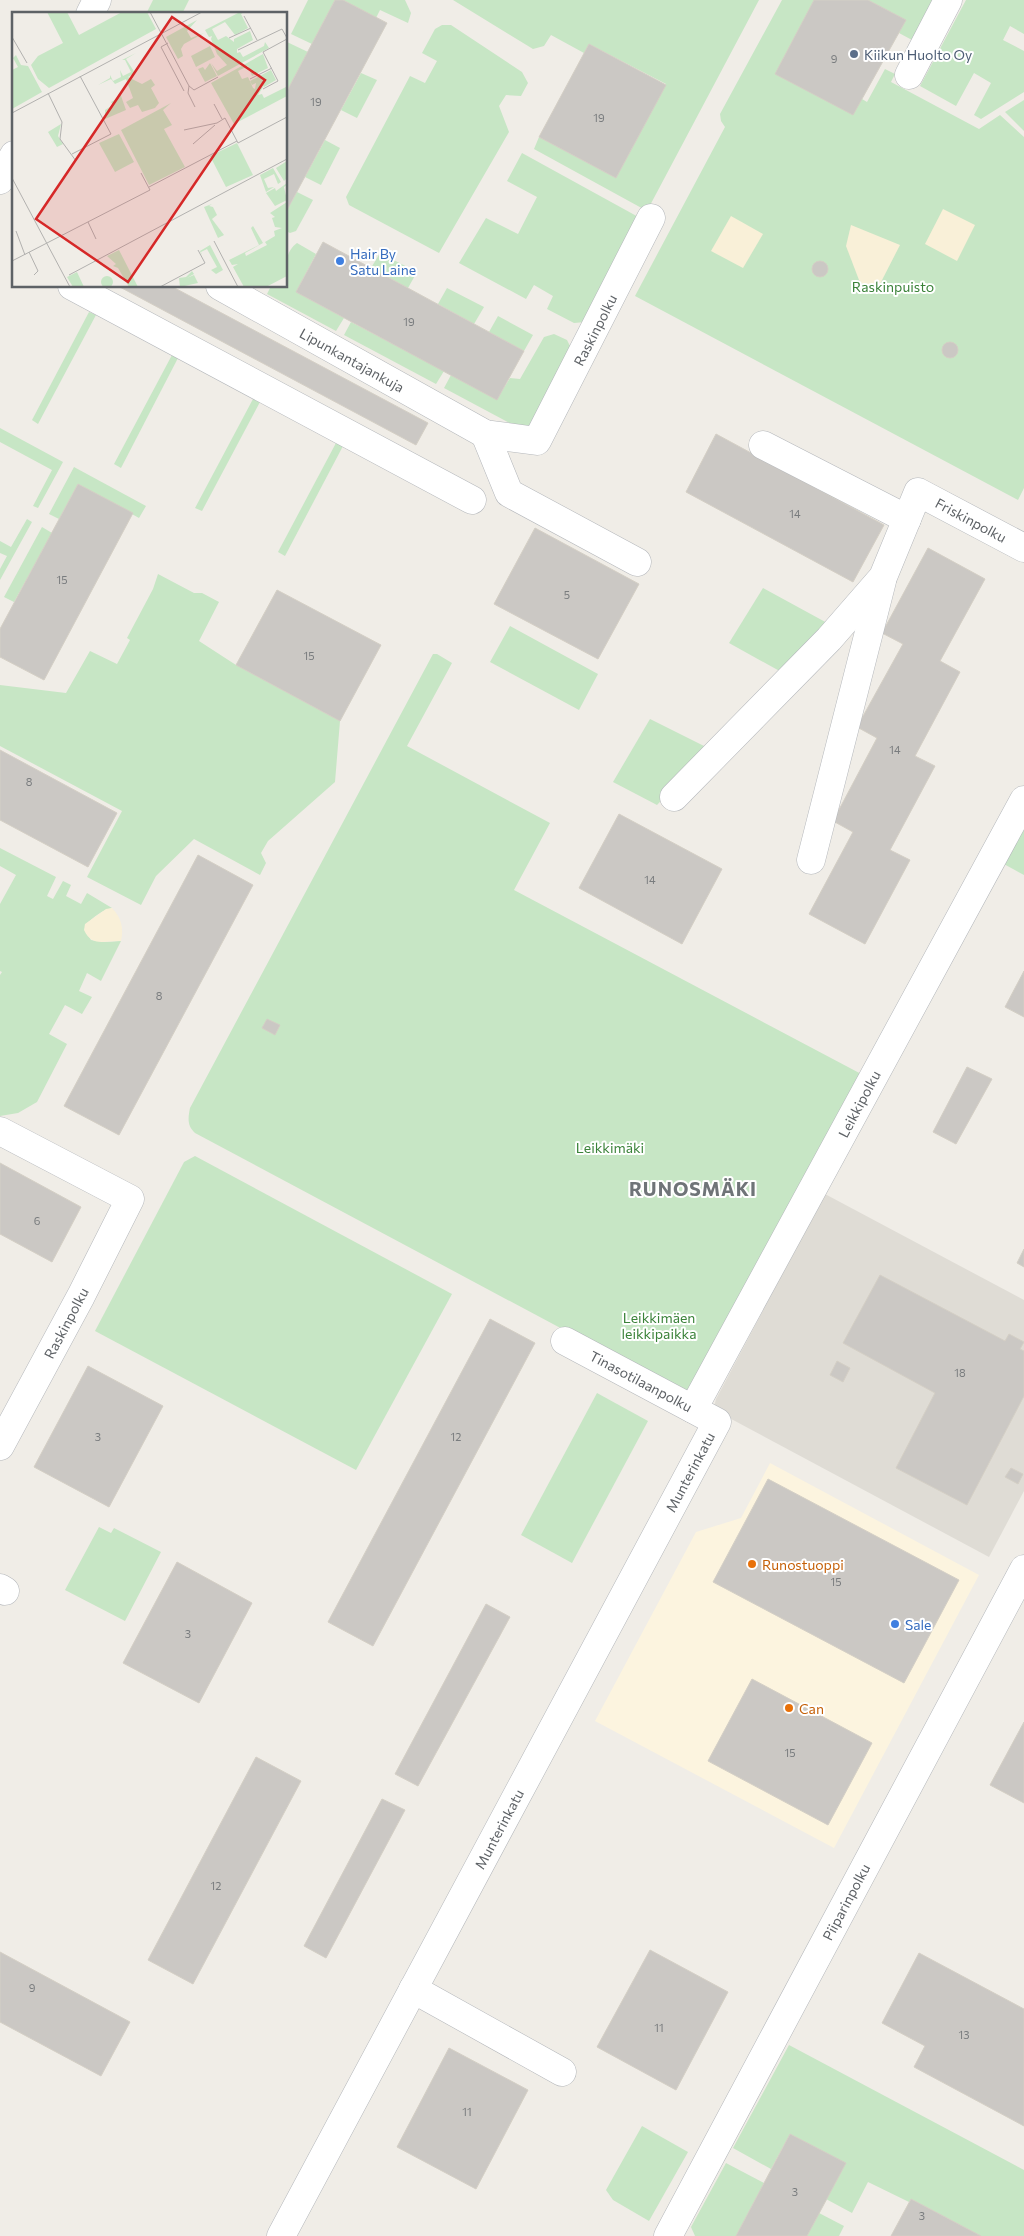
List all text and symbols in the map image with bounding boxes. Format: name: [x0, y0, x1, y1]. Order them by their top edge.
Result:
inset map: [12, 12, 288, 288]
place label: Kiikun Huolto Oy: [864, 46, 972, 63]
marker: Kiikun Huolto Oy: [848, 48, 860, 60]
house number: 9: [831, 52, 838, 65]
house number: 19: [310, 95, 322, 108]
house number: 19: [593, 111, 605, 124]
place label: Hair By Satu Laine: [350, 245, 416, 278]
marker: Hair By Satu Laine: [334, 255, 346, 267]
park label: Raskinpuisto: [852, 278, 934, 295]
street label: Raskinpolku: [570, 291, 620, 369]
house number: 19: [403, 315, 415, 328]
street label: Lipunkantajankuja: [297, 324, 407, 396]
street label: Friskinpolku: [932, 494, 1010, 546]
house number: 14: [789, 507, 801, 520]
house number: 15: [56, 573, 68, 586]
house number: 5: [564, 588, 570, 601]
house number: 15: [303, 649, 315, 662]
house number: 14: [889, 743, 901, 756]
house number: 8: [26, 775, 33, 788]
house number: 14: [644, 873, 656, 886]
house number: 8: [156, 989, 163, 1002]
street label: Leikkipolku: [834, 1068, 884, 1140]
park label: Leikkimäki: [576, 1139, 644, 1156]
district label: RUNOSMÄKI: [629, 1177, 757, 1200]
house number: 6: [34, 1214, 41, 1227]
street label: Raskinpolku: [40, 1285, 92, 1361]
park label: Leikkimäen leikkipaikka: [621, 1309, 697, 1342]
street label: Tinasotilaanpolku: [587, 1347, 695, 1415]
house number: 18: [954, 1366, 966, 1379]
street label: Munterinkatu: [662, 1429, 718, 1515]
house number: 3: [95, 1430, 101, 1443]
house number: 12: [451, 1430, 461, 1443]
place label: Runostuoppi: [762, 1556, 844, 1573]
marker: Runostuoppi: [746, 1558, 758, 1570]
house number: 15: [830, 1575, 842, 1588]
place label: Sale: [905, 1616, 931, 1633]
marker: Sale: [889, 1618, 901, 1630]
house number: 3: [185, 1627, 191, 1640]
place label: Can: [799, 1700, 824, 1717]
marker: Can: [783, 1702, 795, 1714]
house number: 15: [784, 1746, 796, 1759]
street label: Munterinkatu: [471, 1786, 527, 1872]
street label: Piiparinpolku: [819, 1861, 873, 1943]
house number: 12: [211, 1879, 221, 1892]
house number: 9: [29, 1981, 36, 1994]
house number: 11: [654, 2021, 664, 2034]
house number: 13: [959, 2028, 969, 2041]
house number: 11: [462, 2105, 472, 2118]
house number: 3: [792, 2185, 798, 2198]
house number: 3: [919, 2209, 925, 2222]

